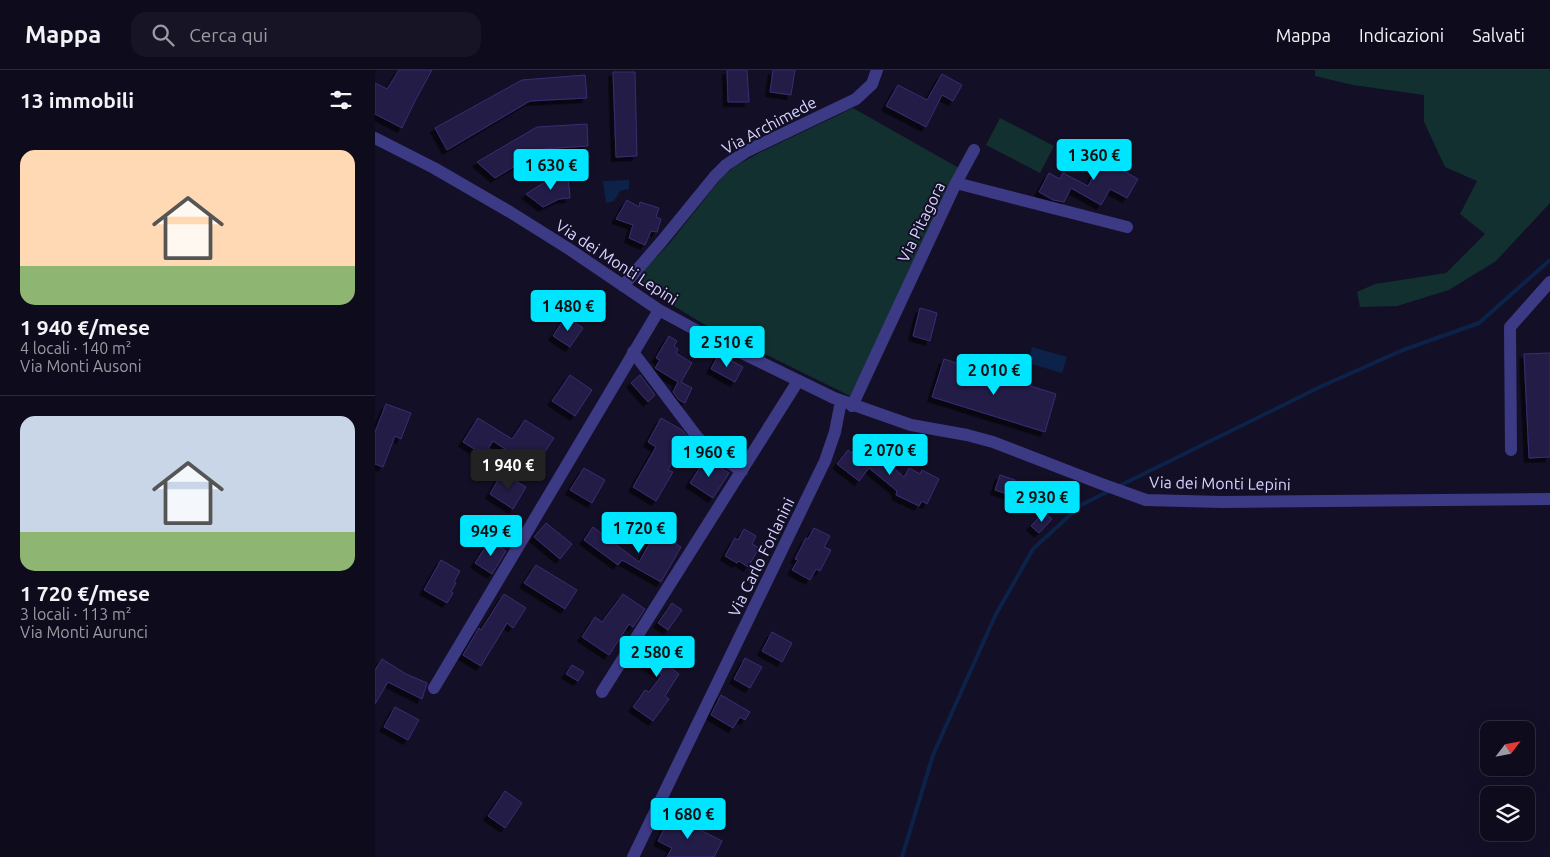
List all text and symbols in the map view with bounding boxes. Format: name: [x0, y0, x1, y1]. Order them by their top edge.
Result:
search box: [131, 12, 481, 57]
text: Mappa: [25, 21, 101, 48]
icon: search: [149, 21, 177, 49]
text: Cerca qui: [189, 24, 268, 46]
text: Mappa: [1276, 25, 1331, 45]
text: Indicazioni: [1359, 25, 1444, 45]
text: Salvati: [1472, 25, 1525, 45]
icon: filters: [327, 86, 355, 114]
text: 13 immobili: [20, 88, 134, 112]
street label: Via Archimede: [719, 93, 819, 157]
pin: 1 360 €: [1048, 138, 1140, 181]
text: 1 360 €: [1068, 146, 1120, 164]
pin: 1 630 €: [505, 148, 597, 191]
text: 1 630 €: [525, 156, 577, 174]
street label: Via Pitagora: [894, 179, 948, 265]
icon: home: [143, 183, 233, 273]
street label: Via dei Monti Lepini: [553, 216, 681, 308]
pin: 1 480 €: [522, 290, 614, 332]
text: 1 480 €: [542, 297, 594, 315]
text: 1 940 €/mese: [20, 315, 150, 339]
pin: 2 510 €: [681, 326, 773, 368]
text: 2 510 €: [701, 333, 753, 351]
text: 4 locali · 140 m²: [20, 339, 132, 357]
pin: 2 010 €: [948, 354, 1040, 396]
text: Via Monti Ausoni: [20, 357, 142, 375]
text: 2 010 €: [968, 361, 1020, 379]
pin: 2 070 €: [844, 434, 936, 476]
pin: 1 960 €: [663, 436, 755, 478]
text: 2 070 €: [864, 441, 916, 459]
text: 1 960 €: [683, 443, 735, 461]
icon: home: [143, 448, 233, 538]
pin: 1 940 €: [462, 448, 554, 491]
text: 1 940 €: [482, 456, 534, 474]
street label: Via dei Monti Lepini: [1149, 473, 1291, 493]
pin: 2 930 €: [996, 480, 1088, 523]
text: 2 930 €: [1016, 488, 1068, 506]
street label: Via Carlo Forlanini: [724, 495, 798, 619]
pin: 1 720 €: [593, 512, 685, 554]
pin: 949 €: [456, 514, 526, 557]
text: 1 720 €: [613, 519, 665, 537]
text: 949 €: [471, 522, 511, 540]
text: 1 720 €/mese: [20, 581, 150, 605]
text: 3 locali · 113 m²: [20, 605, 132, 623]
text: Via Monti Aurunci: [20, 623, 148, 641]
pin: 2 580 €: [611, 636, 703, 678]
text: 2 580 €: [631, 643, 683, 661]
north arrow: [1480, 721, 1535, 776]
map controls: [1480, 721, 1535, 841]
button: layers: [1480, 786, 1535, 841]
pin: 1 680 €: [642, 798, 734, 840]
text: 1 680 €: [662, 805, 714, 823]

